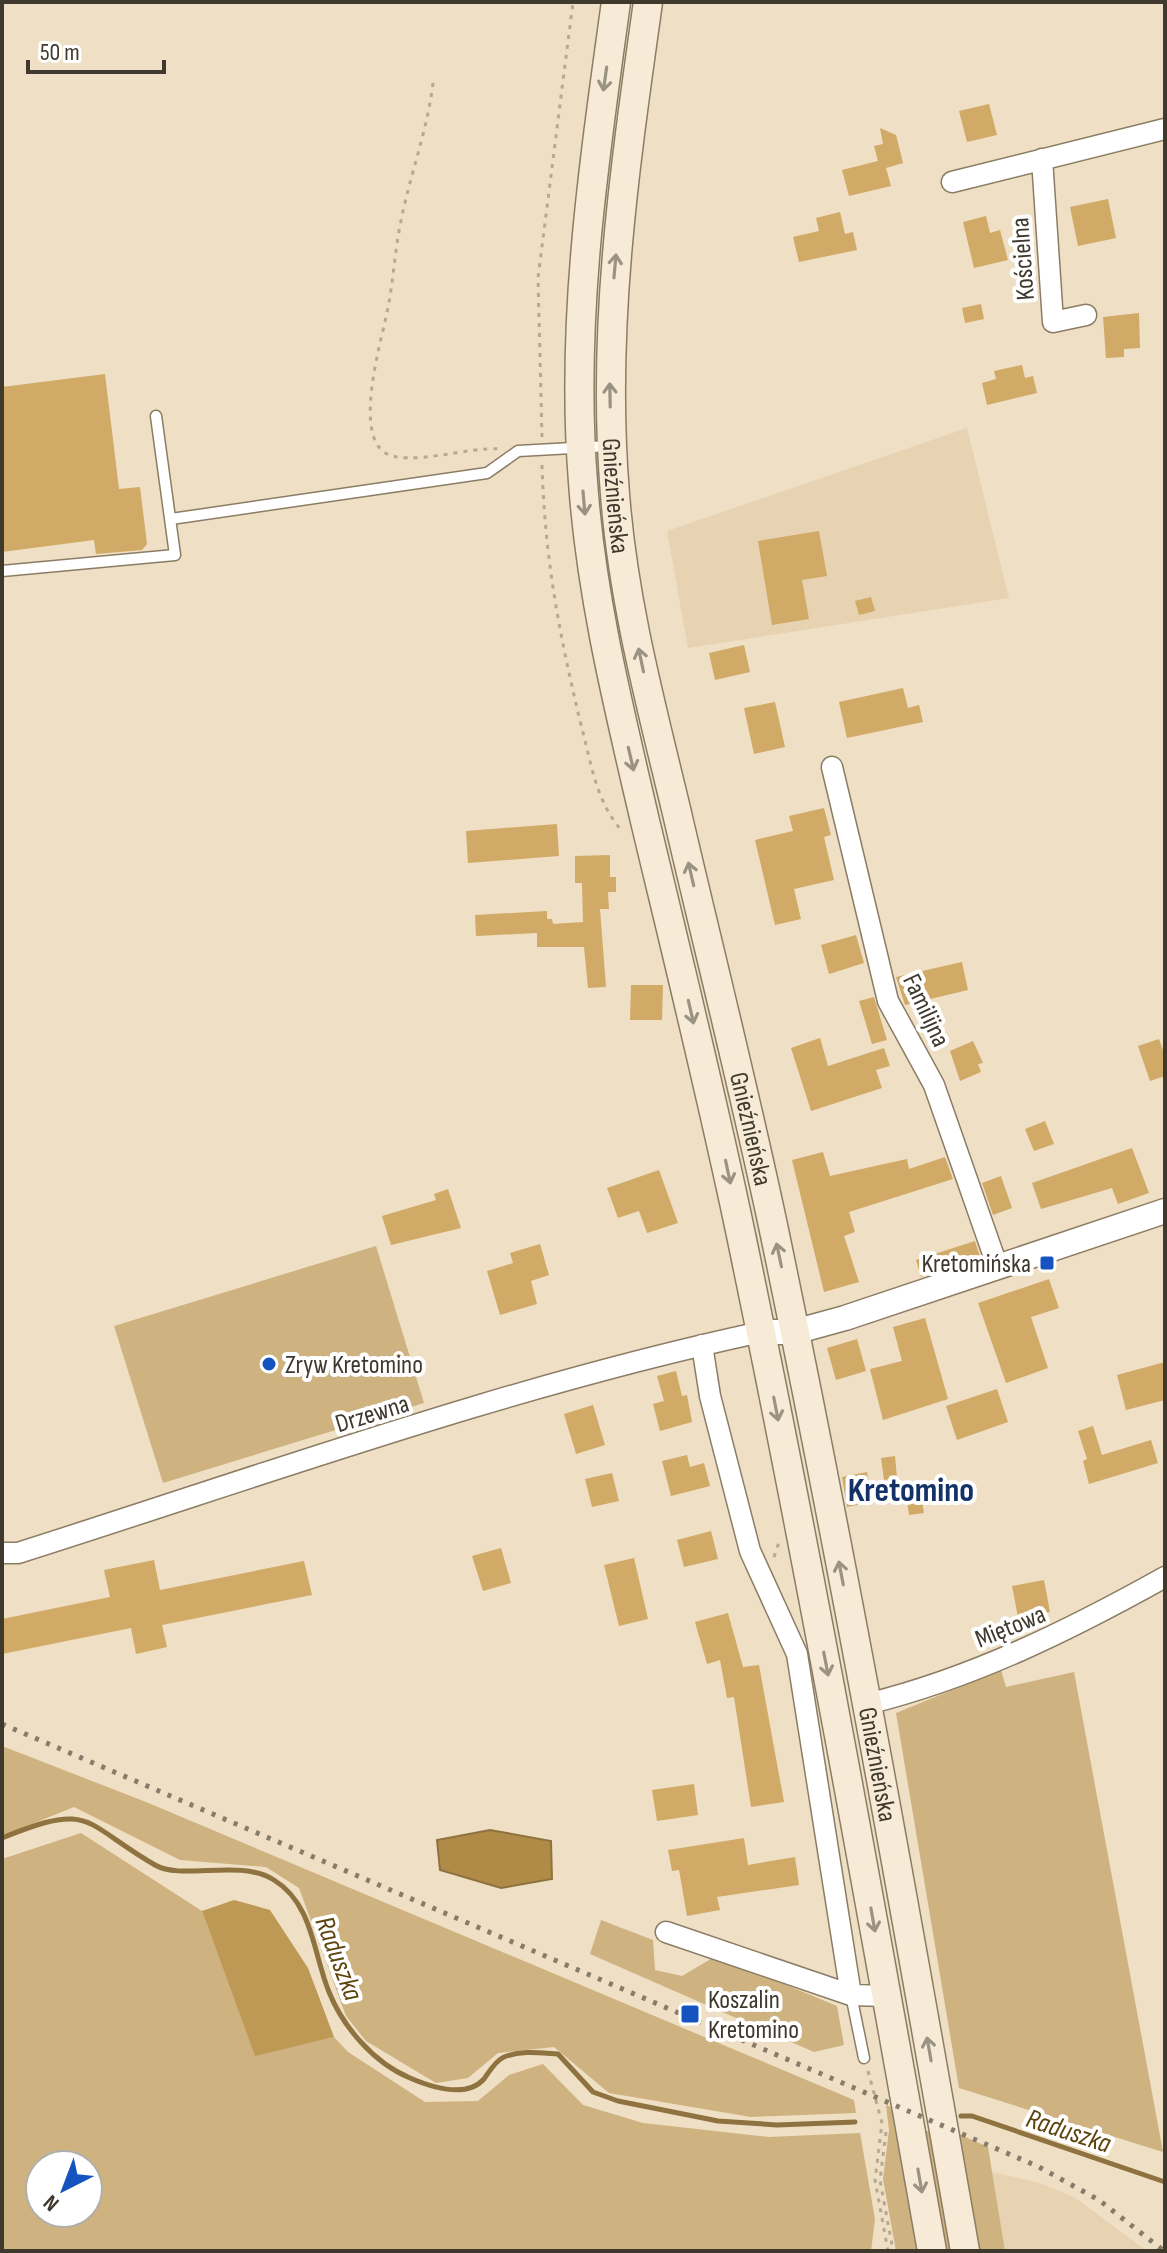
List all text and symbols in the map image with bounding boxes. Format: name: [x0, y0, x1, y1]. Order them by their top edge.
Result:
scale bar: [28, 24, 164, 74]
text: 50 m: [40, 38, 80, 67]
one-way arrow: [597, 66, 612, 91]
street label: Kościelna: [1005, 216, 1042, 301]
one-way arrow: [607, 253, 622, 280]
one-way arrow: [602, 382, 618, 409]
street label: Gnieźnieńska: [595, 437, 635, 556]
one-way arrow: [577, 490, 592, 516]
one-way arrow: [632, 648, 647, 673]
one-way arrow: [624, 746, 639, 771]
one-way arrow: [683, 861, 698, 887]
street label: Familijna: [895, 969, 956, 1052]
one-way arrow: [684, 999, 699, 1024]
street label: Gnieźnieńska: [722, 1069, 778, 1189]
one-way arrow: [721, 1158, 736, 1184]
one-way arrow: [771, 1243, 786, 1268]
place label: Kretomińska: [922, 1249, 1031, 1280]
marker: Kretomińska: [1038, 1254, 1056, 1272]
place label: Zryw Kretomino: [285, 1350, 423, 1381]
marker: Zryw Kretomino: [260, 1355, 278, 1373]
street label: Drzewna: [332, 1389, 413, 1440]
one-way arrow: [770, 1395, 785, 1421]
district label: Kretomino: [848, 1470, 974, 1511]
one-way arrow: [833, 1560, 848, 1586]
street label: Miętowa: [971, 1599, 1050, 1655]
one-way arrow: [819, 1651, 834, 1676]
street label: Gnieźnieńska: [851, 1705, 902, 1824]
one-way arrow: [867, 1906, 882, 1932]
water label: Raduszka: [308, 1912, 370, 2006]
place label: Koszalin Kretomino: [708, 1985, 799, 2046]
marker: Koszalin Kretomino: [679, 2003, 701, 2025]
one-way arrow: [920, 2037, 935, 2062]
water label: Raduszka: [1022, 2102, 1116, 2161]
north arrow: [24, 2149, 104, 2229]
one-way arrow: [913, 2168, 928, 2193]
text: N: [38, 2189, 65, 2217]

